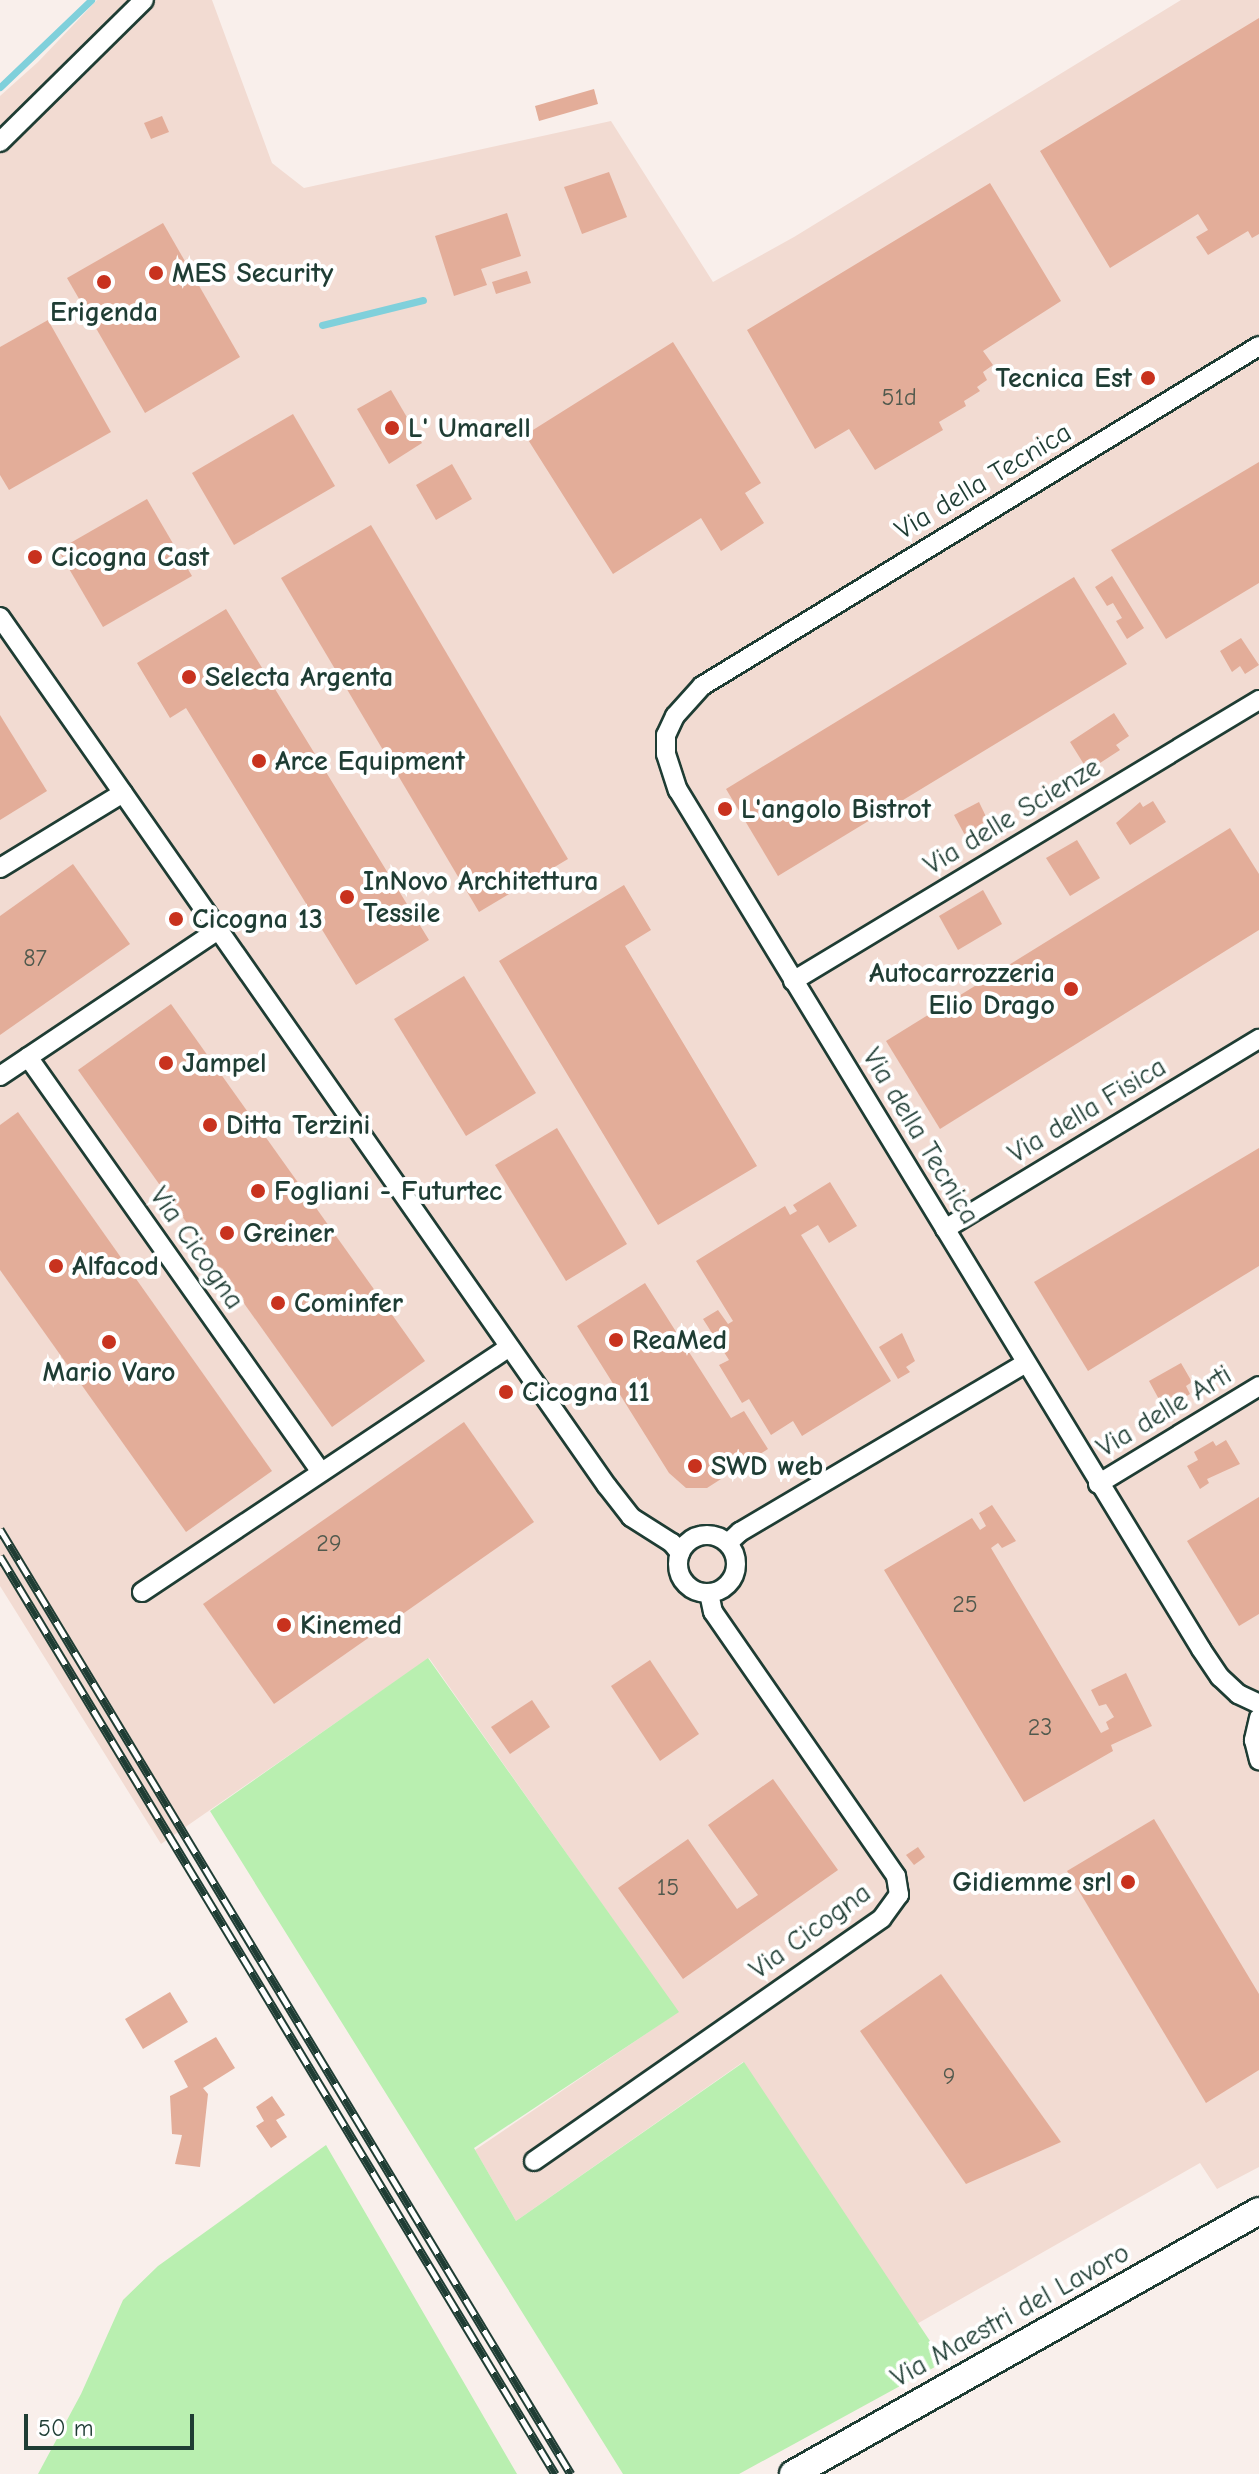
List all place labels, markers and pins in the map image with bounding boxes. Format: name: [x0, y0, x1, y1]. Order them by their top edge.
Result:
place label: MES Security: [172, 256, 333, 290]
marker: MES Security: [147, 264, 165, 282]
marker: Erigenda: [95, 273, 113, 291]
place label: Erigenda: [50, 295, 158, 329]
place label: Tecnica Est: [996, 361, 1132, 395]
marker: Tecnica Est: [1139, 369, 1157, 387]
place label: L' Umarell: [408, 411, 531, 445]
marker: L' Umarell: [383, 419, 401, 437]
place label: Cicogna Cast: [51, 540, 209, 574]
marker: Cicogna Cast: [26, 548, 44, 566]
place label: Selecta Argenta: [205, 660, 393, 694]
marker: Selecta Argenta: [180, 668, 198, 686]
place label: Arce Equipment: [275, 744, 465, 778]
marker: Arce Equipment: [250, 752, 268, 770]
place label: L'angolo Bistrot: [741, 792, 931, 826]
marker: L'angolo Bistrot: [716, 800, 734, 818]
place label: InNovo Architettura Tessile: [363, 864, 598, 930]
marker: InNovo Architettura Tessile: [338, 888, 356, 906]
place label: Cicogna 13: [192, 902, 323, 936]
marker: Cicogna 13: [167, 910, 185, 928]
place label: Autocarrozzeria Elio Drago: [869, 956, 1055, 1022]
marker: Autocarrozzeria Elio Drago: [1062, 980, 1080, 998]
place label: Jampel: [182, 1046, 267, 1080]
marker: Jampel: [157, 1054, 175, 1072]
place label: Ditta Terzini: [226, 1108, 370, 1142]
marker: Ditta Terzini: [201, 1116, 219, 1134]
place label: Fogliani - Futurtec: [274, 1174, 502, 1208]
marker: Fogliani - Futurtec: [249, 1182, 267, 1200]
place label: Greiner: [243, 1216, 334, 1250]
marker: Greiner: [218, 1224, 236, 1242]
place label: Alfacod: [72, 1249, 159, 1283]
marker: Alfacod: [47, 1257, 65, 1275]
place label: Cominfer: [294, 1286, 403, 1320]
marker: Cominfer: [269, 1294, 287, 1312]
place label: ReaMed: [632, 1323, 727, 1357]
marker: ReaMed: [607, 1331, 625, 1349]
marker: Mario Varo: [100, 1333, 118, 1351]
place label: Mario Varo: [43, 1355, 175, 1389]
place label: Cicogna 11: [522, 1375, 650, 1409]
marker: Cicogna 11: [497, 1383, 515, 1401]
place label: SWD web: [711, 1449, 823, 1483]
marker: SWD web: [686, 1457, 704, 1475]
place label: Kinemed: [300, 1608, 402, 1642]
marker: Kinemed: [275, 1616, 293, 1634]
place label: Gidiemme srl: [952, 1865, 1112, 1899]
marker: Gidiemme srl: [1119, 1873, 1137, 1891]

